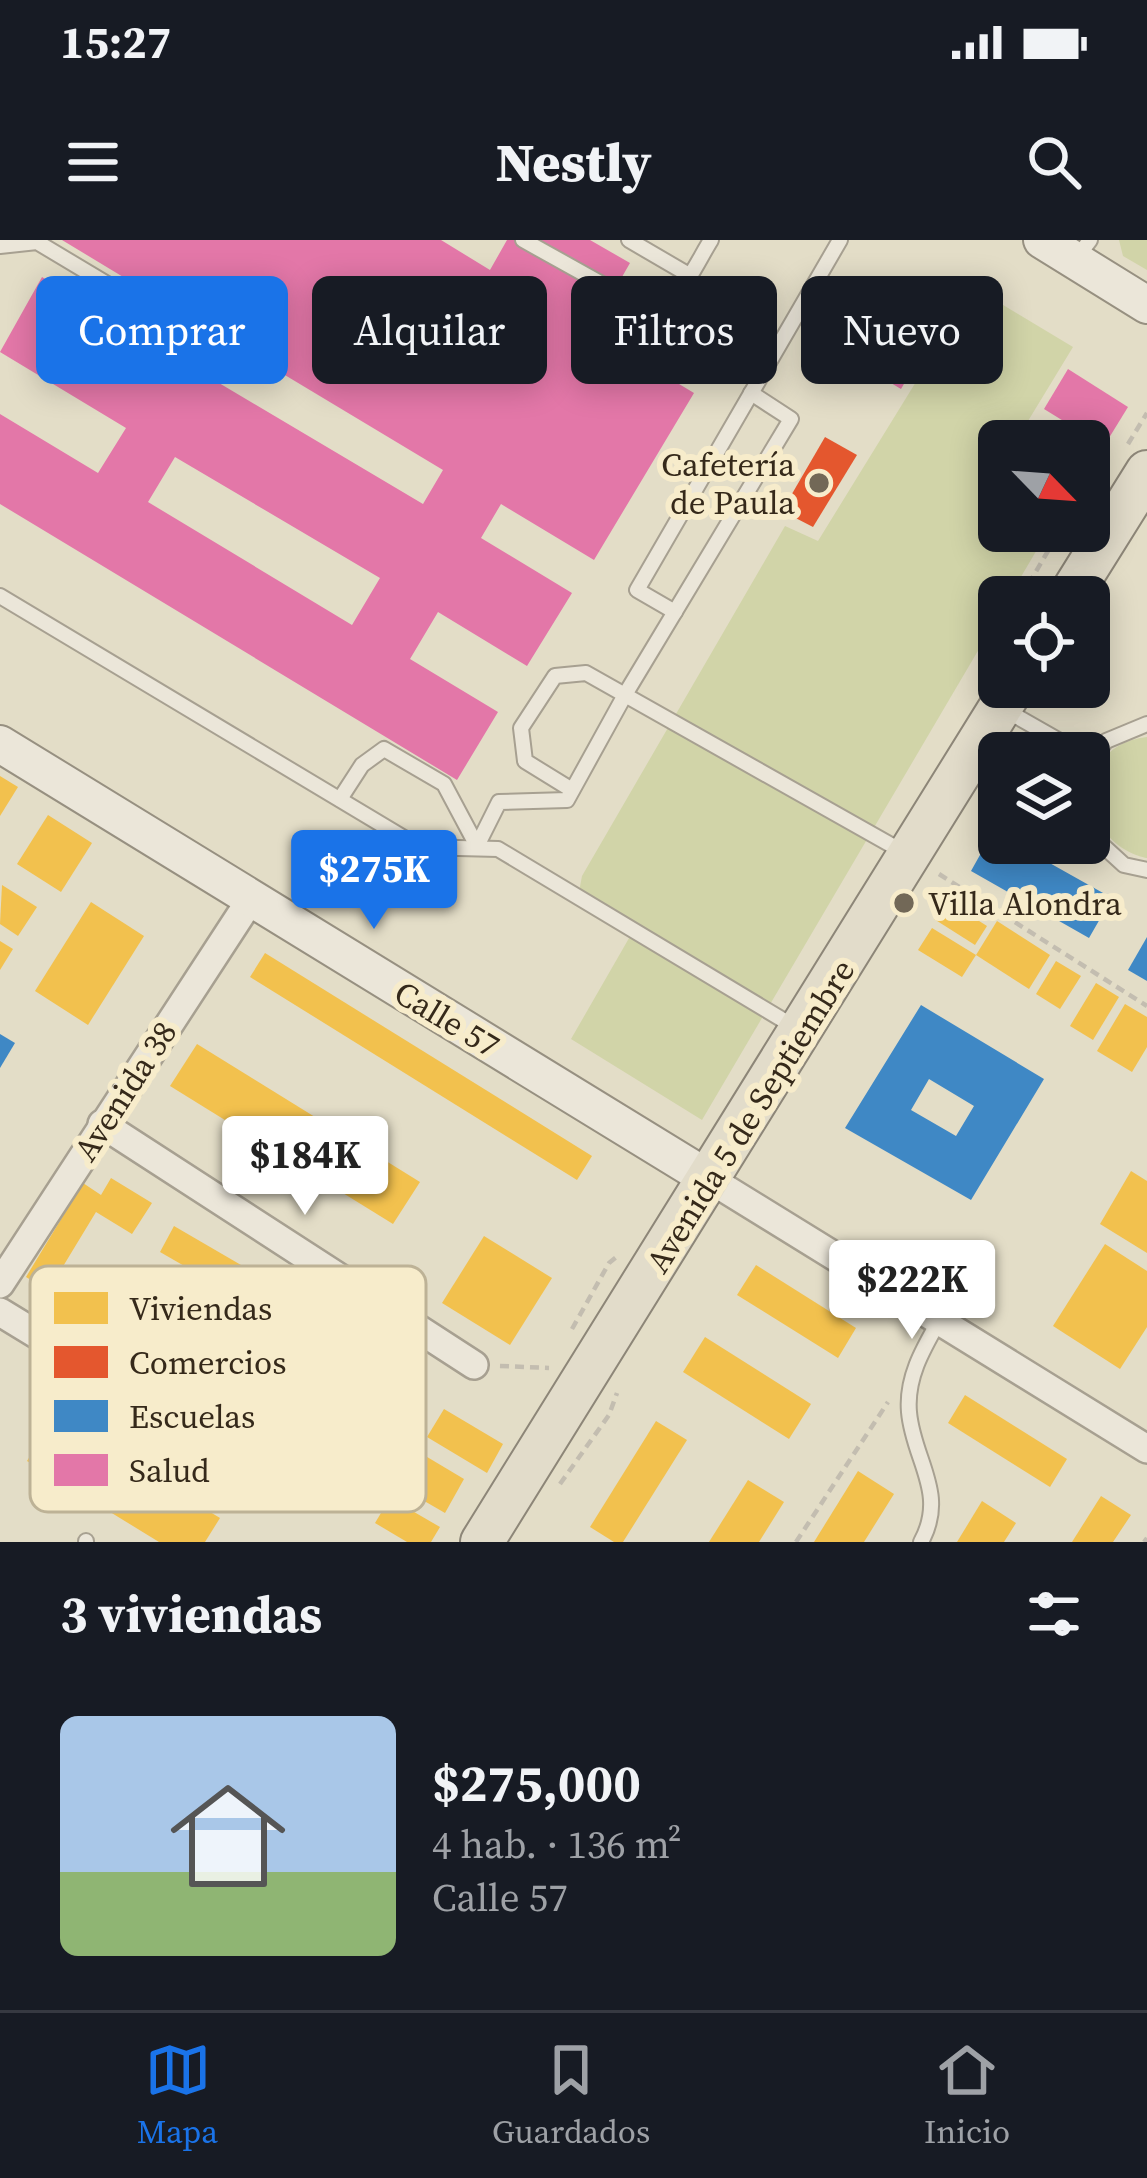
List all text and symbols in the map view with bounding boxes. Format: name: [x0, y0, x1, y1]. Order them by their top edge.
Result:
text: 15:27: [60, 11, 171, 73]
text: Nestly: [496, 125, 651, 199]
icon: menu: [60, 129, 126, 195]
icon: search: [1021, 129, 1087, 195]
chip: Comprar: [36, 276, 288, 384]
chip: Alquilar: [312, 276, 547, 384]
chip: Filtros: [571, 276, 777, 384]
chip: Nuevo: [801, 276, 1003, 384]
north arrow: [978, 420, 1110, 552]
map controls: [978, 420, 1110, 864]
place label: Cafetería de Paula: [661, 442, 795, 525]
marker: Cafetería de Paula: [806, 470, 832, 496]
button: locate: [978, 576, 1110, 708]
button: layers: [978, 732, 1110, 864]
pin: $275K: [290, 830, 458, 932]
text: $275K: [318, 842, 430, 895]
place label: Villa Alondra: [928, 881, 1122, 926]
marker: Villa Alondra: [891, 890, 917, 916]
street label: Avenida 5 de Septiembre: [635, 951, 865, 1281]
street label: Calle 57: [386, 970, 508, 1068]
street label: Avenida 38: [63, 1012, 187, 1170]
pin: $184K: [221, 1116, 389, 1218]
text: $184K: [249, 1128, 361, 1181]
pin: $222K: [828, 1240, 996, 1342]
text: $222K: [856, 1252, 968, 1305]
legend: [30, 1266, 426, 1512]
text: Viviendas: [129, 1286, 272, 1331]
text: Comercios: [129, 1340, 287, 1385]
text: Escuelas: [129, 1394, 255, 1439]
text: Salud: [129, 1448, 210, 1493]
text: 3 viviendas: [60, 1579, 322, 1649]
icon: filters: [1021, 1581, 1087, 1647]
text: $275,000: [432, 1748, 641, 1818]
icon: home: [156, 1764, 300, 1908]
text: 4 hab. · 136 m²: [432, 1818, 682, 1871]
text: Calle 57: [432, 1871, 568, 1924]
tab: Mapa: [137, 2037, 218, 2154]
tab: Guardados: [492, 2037, 650, 2154]
tab: Inicio: [924, 2037, 1010, 2154]

